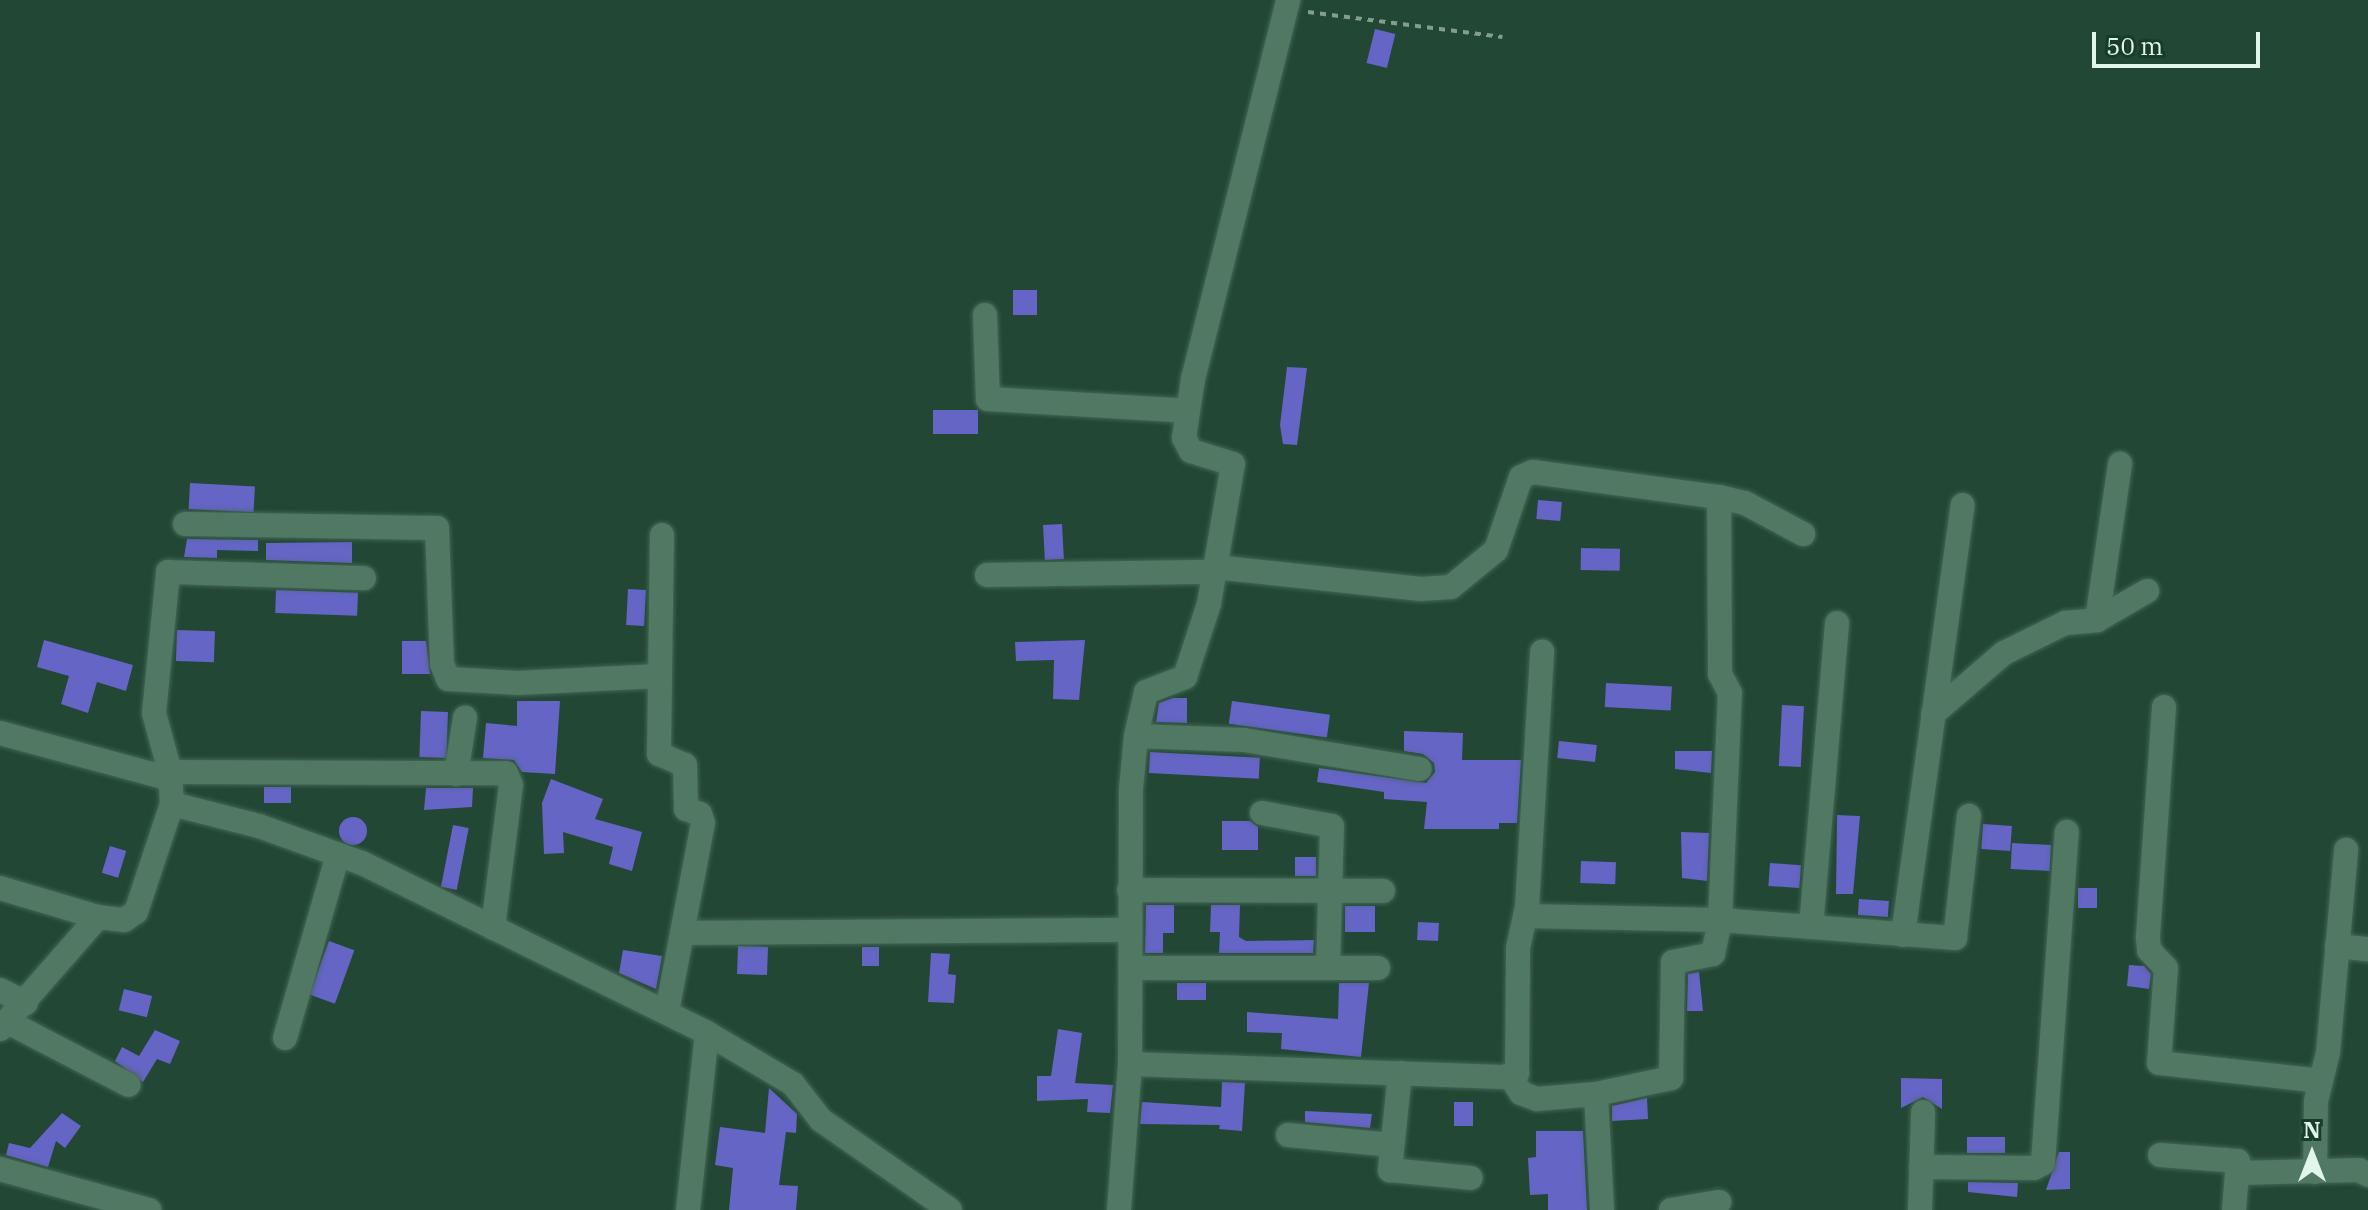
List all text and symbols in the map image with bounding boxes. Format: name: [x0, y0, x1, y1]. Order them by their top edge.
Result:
scale bar: [2096, 16, 2264, 66]
text: 50 m: [2106, 30, 2163, 62]
north arrow: [2272, 1114, 2352, 1194]
text: N: [2303, 1115, 2321, 1144]

